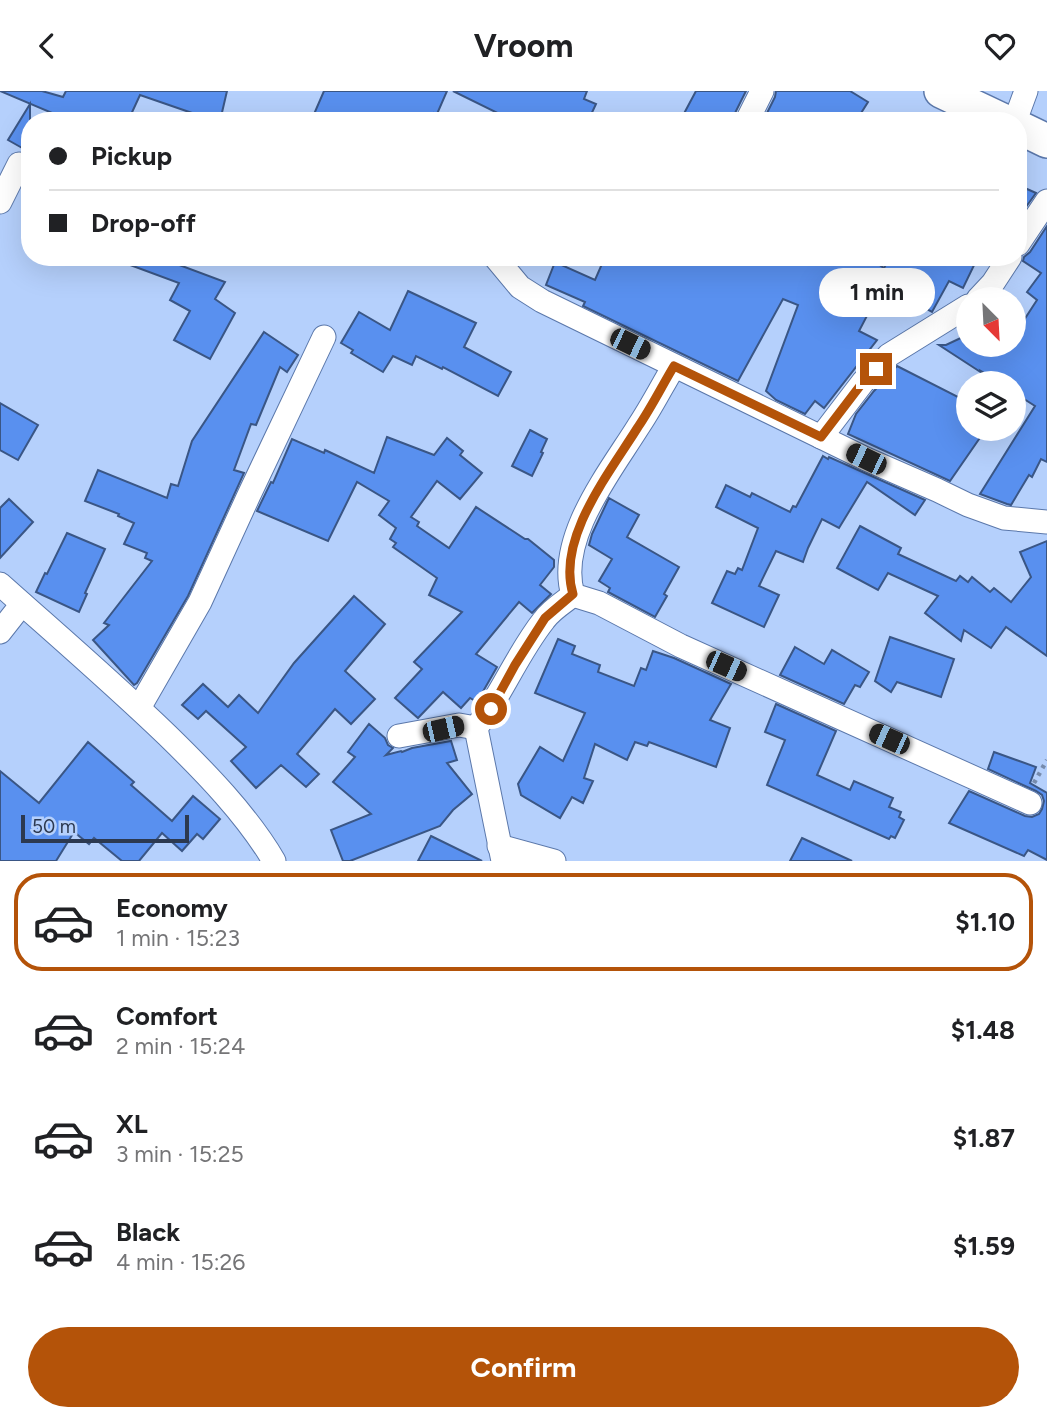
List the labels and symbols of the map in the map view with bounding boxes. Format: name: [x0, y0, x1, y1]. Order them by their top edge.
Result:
callout: 1 min: [818, 267, 934, 317]
north arrow: [956, 287, 1026, 357]
car: [607, 325, 654, 363]
route end: [860, 353, 892, 385]
car: [843, 440, 890, 478]
car: [703, 648, 750, 684]
route start: [475, 693, 507, 725]
car: [421, 714, 466, 744]
car: [866, 721, 913, 757]
scale bar: [21, 812, 189, 844]

